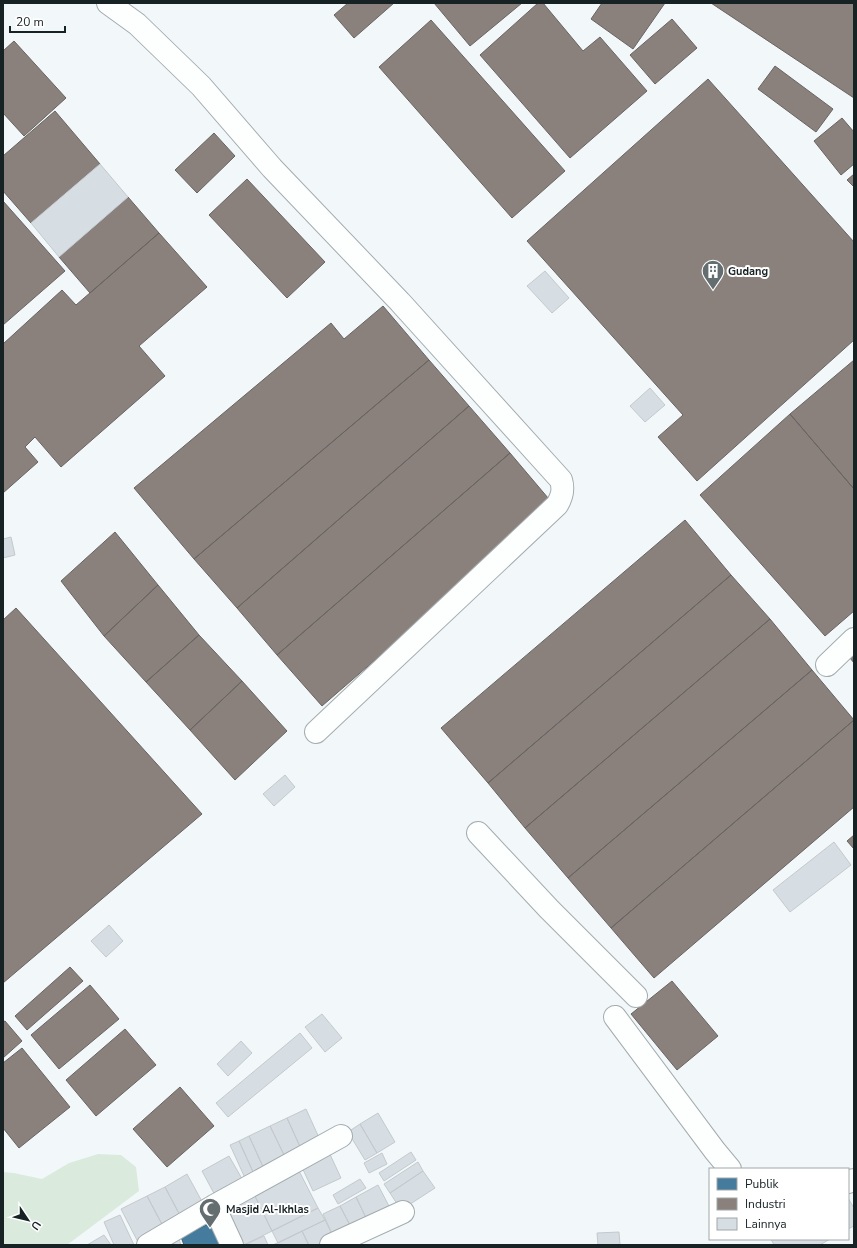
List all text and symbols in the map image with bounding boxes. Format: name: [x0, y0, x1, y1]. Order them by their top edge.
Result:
scale bar: [10, 8, 65, 34]
text: 20 m: [16, 14, 44, 30]
building icon: Gudang: [700, 258, 726, 291]
place label: Gudang: [728, 264, 768, 279]
legend: [709, 1168, 849, 1240]
text: Publik: [745, 1176, 780, 1192]
mosque icon: Masjid Al-Ikhlas: [197, 1196, 223, 1229]
text: Industri: [745, 1196, 786, 1212]
north arrow: [8, 1200, 48, 1240]
place label: Masjid Al-Ikhlas: [226, 1202, 309, 1217]
text: Lainnya: [745, 1216, 787, 1232]
text: U: [27, 1218, 44, 1233]

